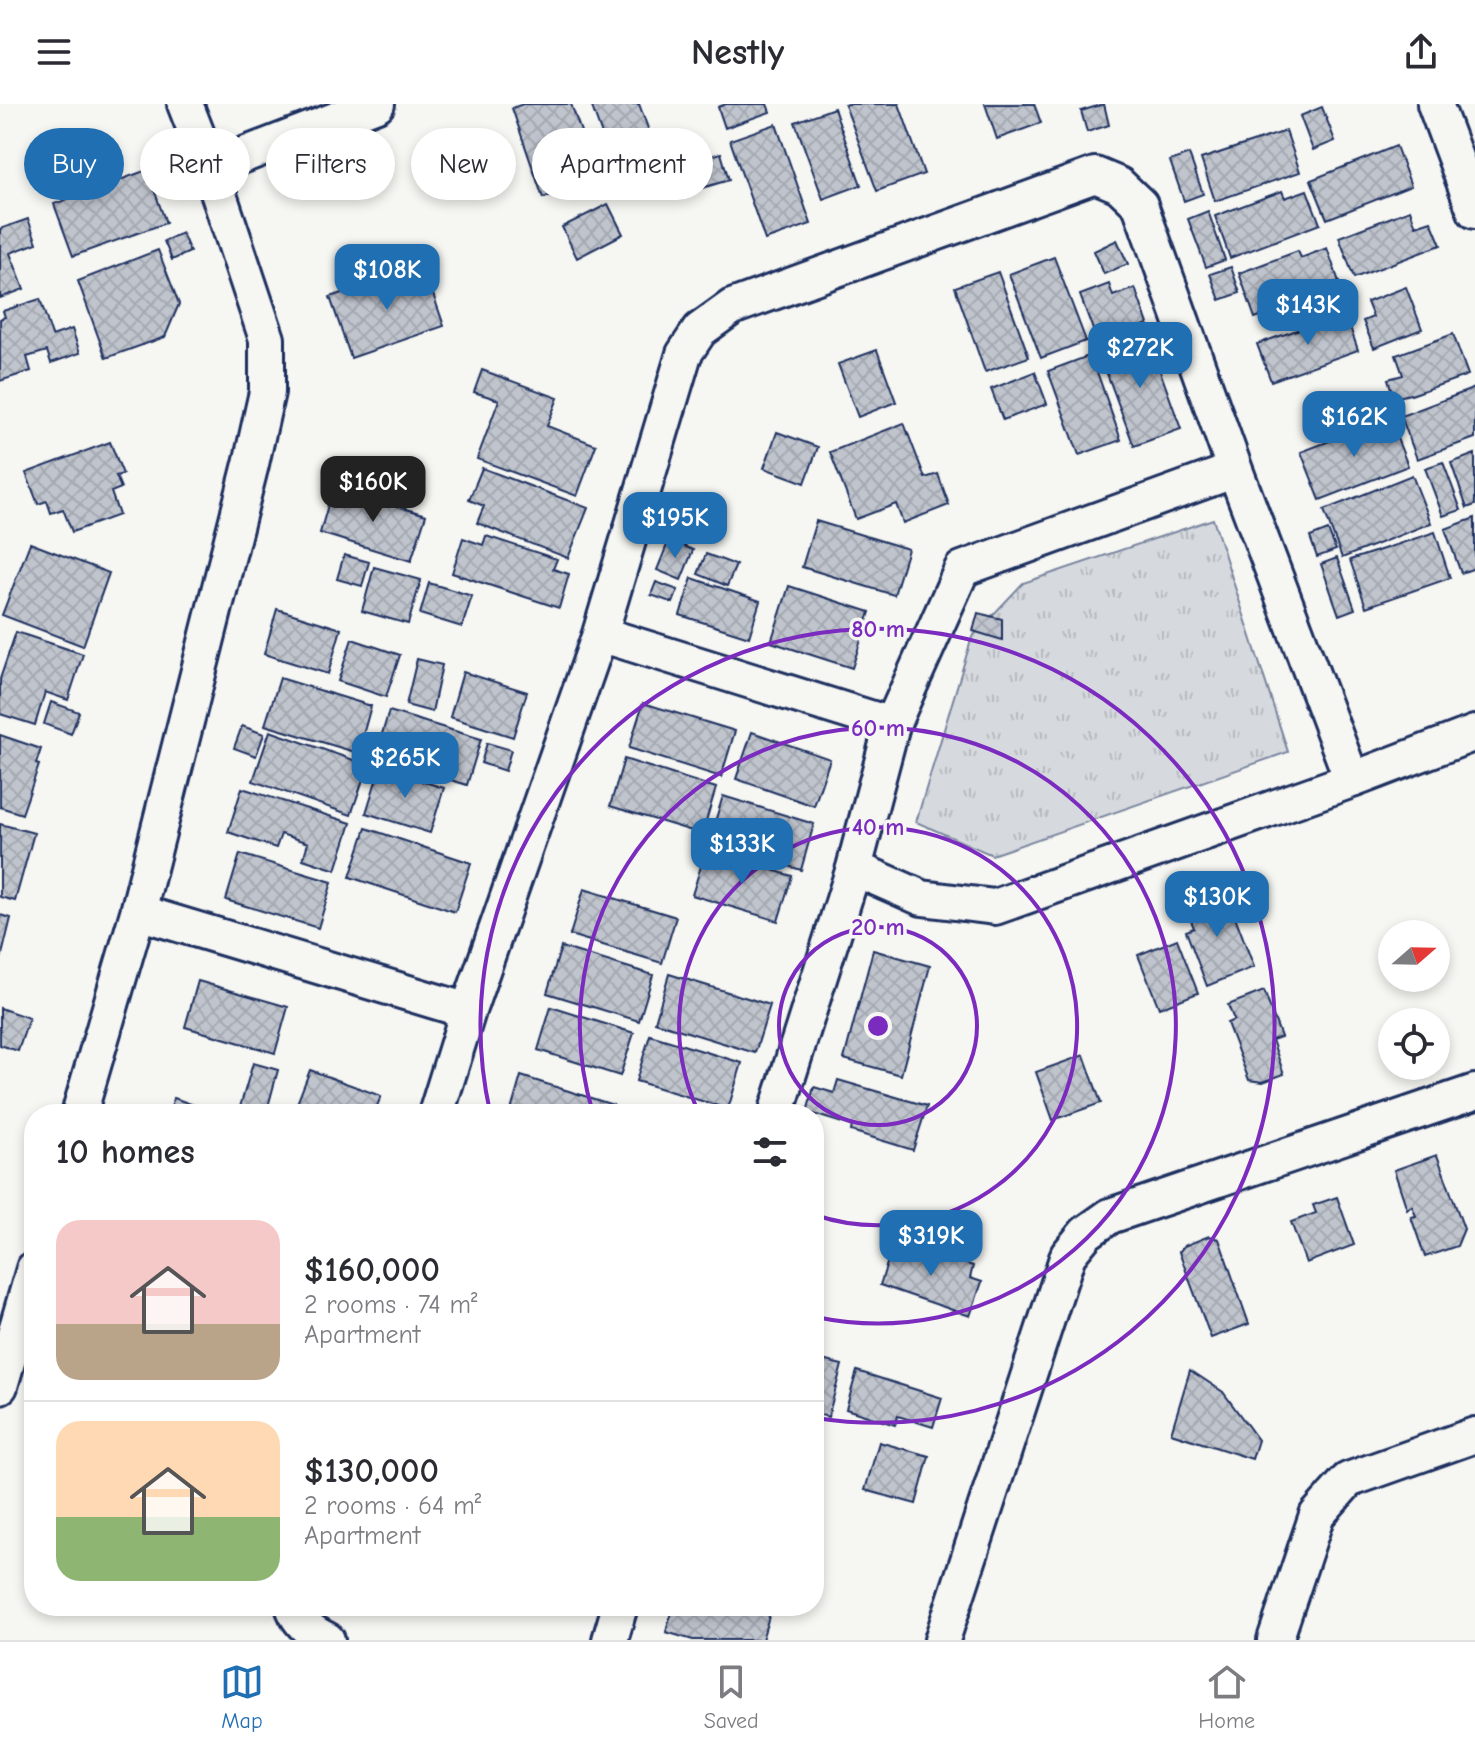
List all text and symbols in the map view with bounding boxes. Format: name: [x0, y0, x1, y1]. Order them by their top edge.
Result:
icon: menu: [32, 30, 76, 74]
icon: share: [1399, 30, 1443, 74]
text: Nestly: [691, 32, 784, 73]
chip: Buy: [24, 128, 124, 200]
chip: Rent: [140, 128, 250, 200]
chip: Filters: [266, 128, 395, 200]
chip: New: [411, 128, 516, 200]
chip: Apartment: [532, 128, 713, 200]
pin: $108K: [331, 244, 443, 312]
text: $108K: [353, 255, 421, 285]
pin: $143K: [1252, 279, 1364, 347]
text: $143K: [1275, 290, 1341, 320]
pin: $272K: [1084, 322, 1196, 390]
text: $272K: [1106, 333, 1174, 363]
pin: $162K: [1298, 391, 1410, 459]
text: $162K: [1320, 402, 1388, 432]
pin: $160K: [317, 456, 429, 524]
text: $160K: [339, 467, 407, 497]
pin: $195K: [619, 492, 731, 560]
text: $195K: [641, 503, 709, 533]
text: 80 m: [851, 615, 905, 643]
text: 60 m: [851, 714, 905, 742]
pin: $265K: [349, 732, 461, 800]
text: $265K: [370, 743, 440, 773]
text: 40 m: [852, 813, 904, 841]
pin: $133K: [686, 818, 798, 886]
text: $133K: [709, 829, 775, 859]
pin: $130K: [1161, 871, 1273, 939]
text: $130K: [1183, 882, 1251, 912]
text: 20 m: [851, 913, 905, 941]
north arrow: [1378, 920, 1450, 992]
map controls: [1378, 920, 1450, 1080]
button: locate: [1378, 1008, 1450, 1080]
centre of rings: [864, 1012, 892, 1040]
icon: filters: [748, 1130, 792, 1174]
text: 10 homes: [56, 1132, 195, 1172]
pin: $319K: [875, 1210, 987, 1278]
text: $319K: [898, 1221, 964, 1251]
text: $160,000: [304, 1250, 440, 1290]
icon: home: [120, 1252, 216, 1348]
text: 2 rooms · 74 m²: [304, 1290, 477, 1320]
text: Apartment: [304, 1320, 420, 1350]
text: $130,000: [304, 1451, 439, 1491]
icon: home: [120, 1453, 216, 1549]
text: 2 rooms · 64 m²: [304, 1491, 481, 1521]
text: Apartment: [304, 1521, 420, 1551]
tab: Map: [220, 1660, 264, 1734]
tab: Saved: [704, 1660, 759, 1734]
tab: Home: [1198, 1660, 1255, 1734]

